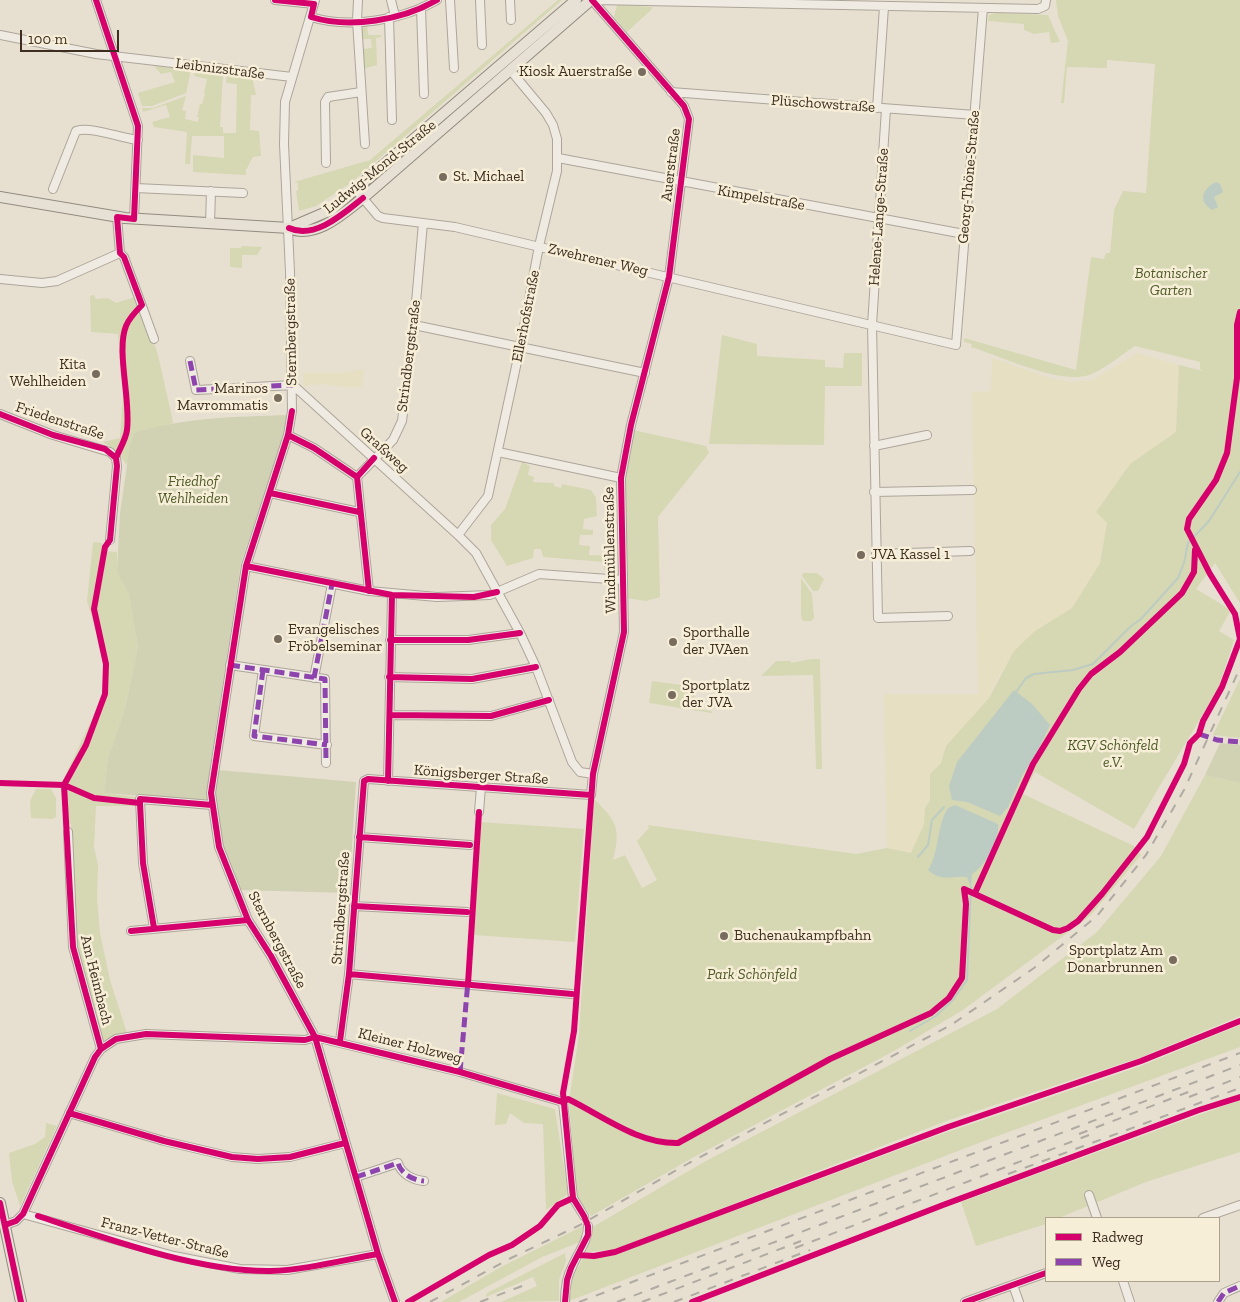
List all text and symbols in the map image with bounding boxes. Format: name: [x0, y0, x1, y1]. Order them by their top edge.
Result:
scale bar: [22, 20, 121, 52]
text: 100 m: [28, 30, 67, 48]
street label: Leibnizstraße: [174, 55, 266, 83]
place label: Kiosk Auerstraße: [519, 63, 632, 81]
marker: Kiosk Auerstraße: [636, 66, 648, 78]
street label: Plüschowstraße: [770, 91, 876, 117]
street label: Georg-Thöne-Straße: [954, 110, 984, 244]
street label: Ludwig-Mond-Straße: [320, 116, 440, 218]
street label: Auerstraße: [658, 127, 684, 203]
street label: Helene-Lange-Straße: [865, 148, 893, 286]
place label: St. Michael: [453, 168, 524, 186]
marker: St. Michael: [437, 171, 449, 183]
street label: Kimpelstraße: [716, 181, 806, 215]
street label: Zwehrener Weg: [546, 240, 650, 280]
park label: Botanischer Garten: [1135, 265, 1207, 300]
street label: Ellerhofstraße: [508, 268, 544, 364]
street label: Sternbergstraße: [281, 278, 301, 386]
street label: Strindbergstraße: [393, 299, 425, 413]
place label: Kita Wehlheiden: [10, 356, 86, 391]
marker: Kita Wehlheiden: [90, 368, 102, 380]
place label: Marinos Mavrommatis: [177, 380, 268, 415]
marker: Marinos Mavrommatis: [272, 392, 284, 404]
street label: Friedenstraße: [13, 398, 107, 444]
street label: Graßweg: [356, 423, 412, 477]
park label: Friedhof Wehlheiden: [158, 473, 228, 508]
street label: Windmühlenstraße: [600, 487, 620, 613]
place label: JVA Kassel 1: [871, 546, 950, 564]
marker: JVA Kassel 1: [855, 549, 867, 561]
place label: Evangelisches Fröbelseminar: [288, 621, 382, 656]
place label: Sporthalle der JVAen: [683, 624, 749, 659]
marker: Evangelisches Fröbelseminar: [272, 633, 284, 645]
marker: Sporthalle der JVAen: [667, 636, 679, 648]
place label: Sportplatz der JVA: [682, 677, 750, 712]
marker: Sportplatz der JVA: [666, 689, 678, 701]
park label: KGV Schönfeld e.V.: [1068, 737, 1158, 772]
street label: Königsberger Straße: [413, 761, 549, 789]
street label: Strindbergstraße: [328, 851, 354, 965]
street label: Sternbergstraße: [244, 888, 310, 992]
place label: Buchenaukampfbahn: [734, 927, 871, 945]
marker: Buchenaukampfbahn: [718, 930, 730, 942]
street label: Am Heimbach: [76, 933, 116, 1027]
place label: Sportplatz Am Donarbrunnen: [1067, 942, 1163, 977]
marker: Sportplatz Am Donarbrunnen: [1167, 954, 1179, 966]
park label: Park Schönfeld: [707, 966, 797, 984]
street label: Kleiner Holzweg: [356, 1024, 464, 1068]
street label: Franz-Vetter-Straße: [99, 1213, 231, 1263]
legend: [1045, 1217, 1220, 1282]
text: Radweg: [1092, 1228, 1143, 1246]
text: Weg: [1092, 1253, 1121, 1271]

